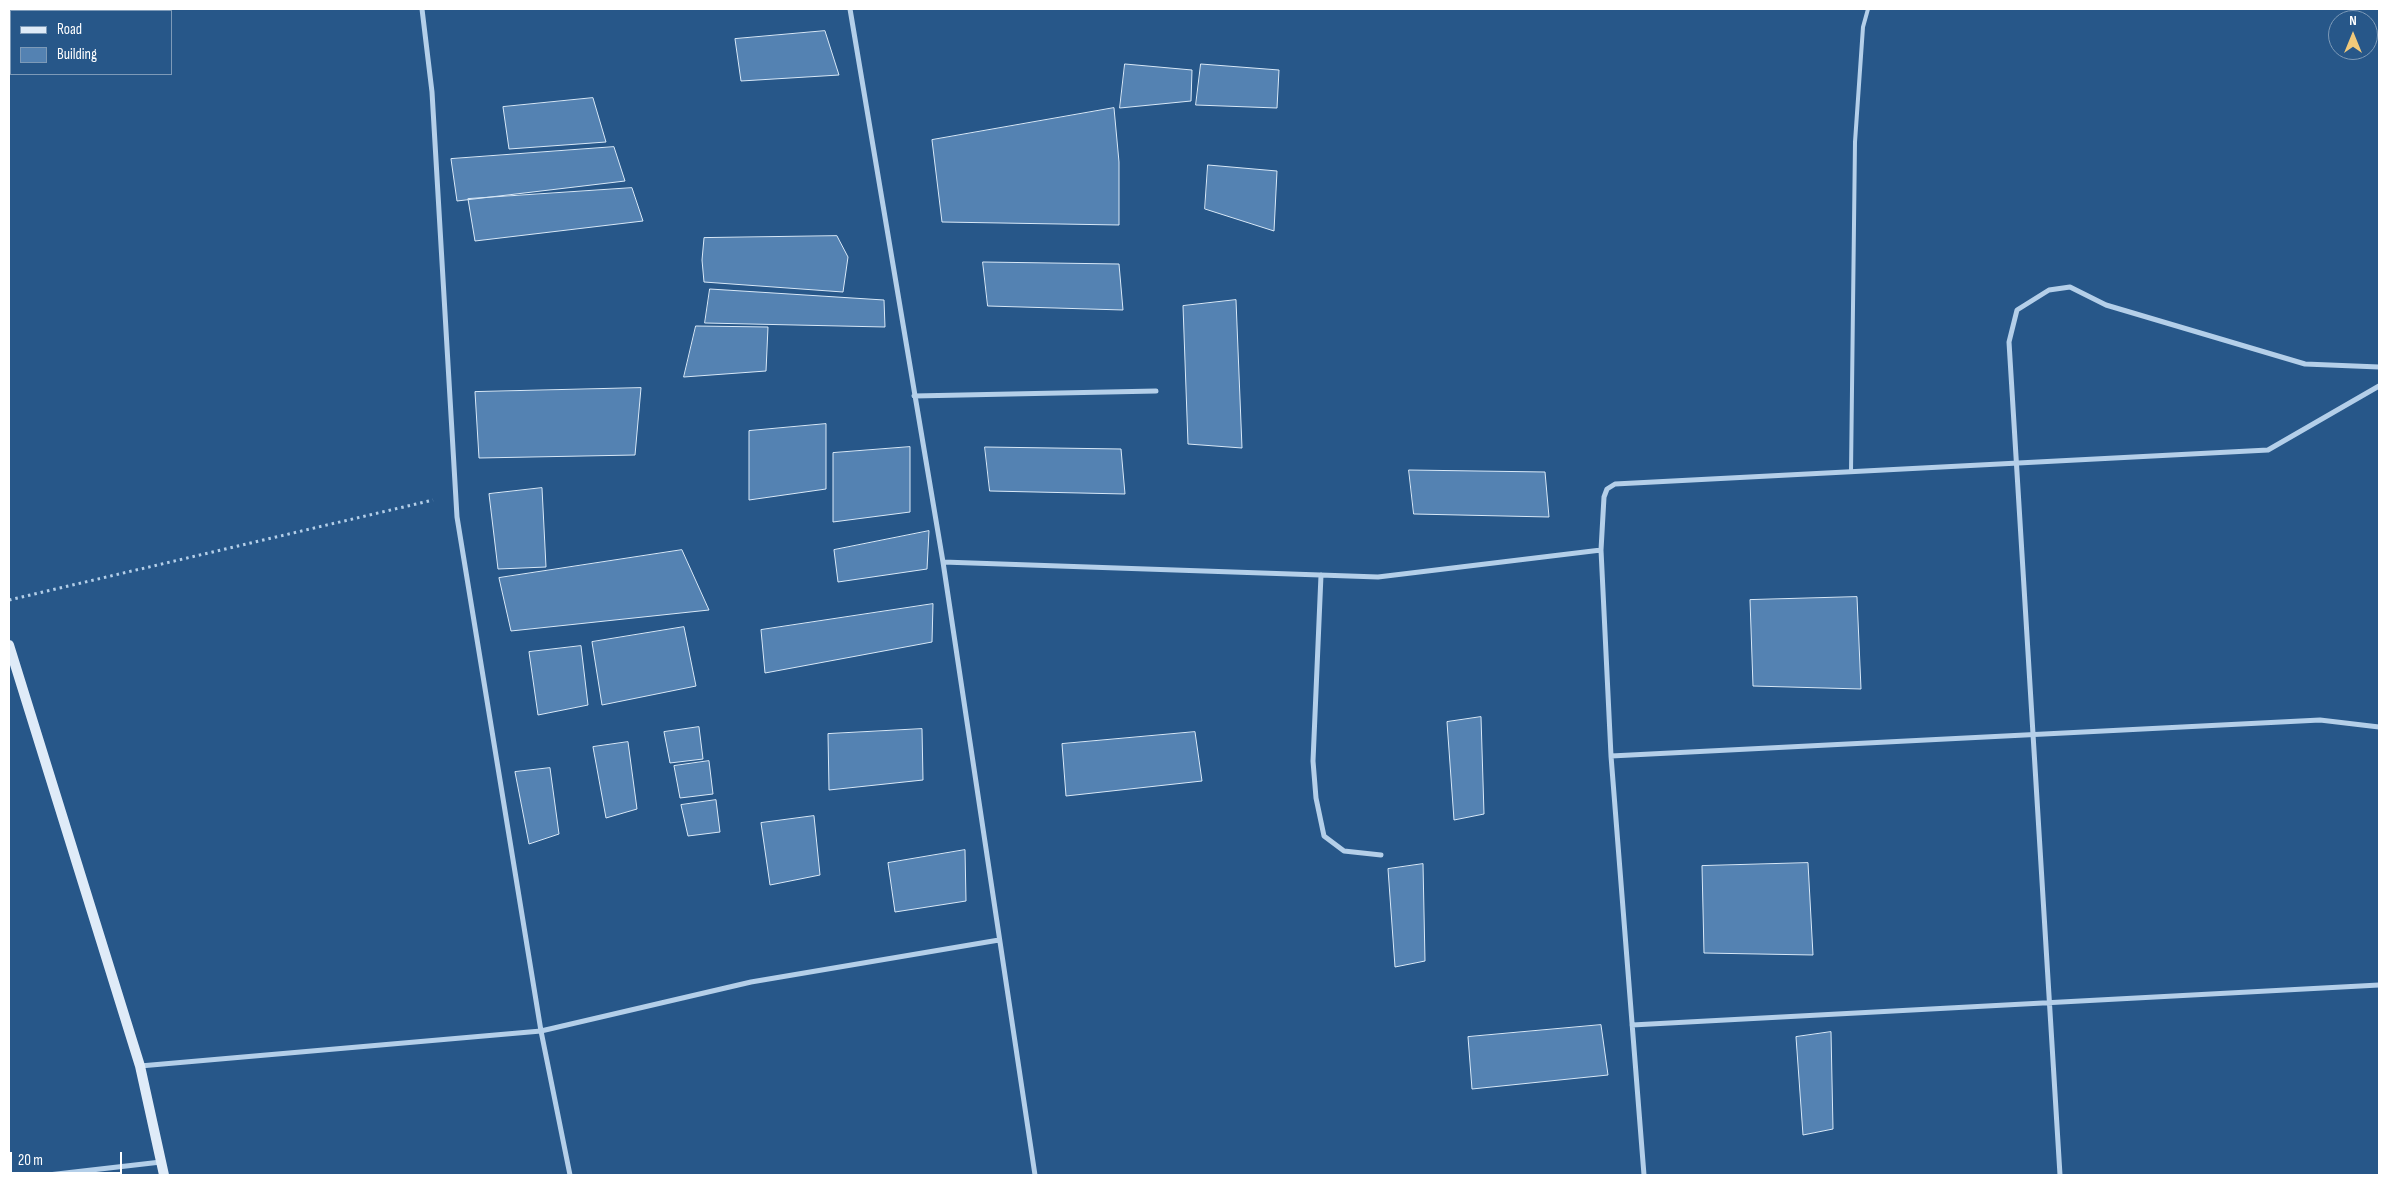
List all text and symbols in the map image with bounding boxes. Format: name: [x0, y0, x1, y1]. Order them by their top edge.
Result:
legend: [10, 10, 172, 75]
north arrow: [2328, 10, 2378, 60]
text: N: [2349, 12, 2357, 29]
text: Road: [57, 20, 82, 39]
text: Building: [57, 45, 97, 64]
scale bar: [12, 1142, 125, 1174]
text: 20 m: [18, 1151, 43, 1170]

